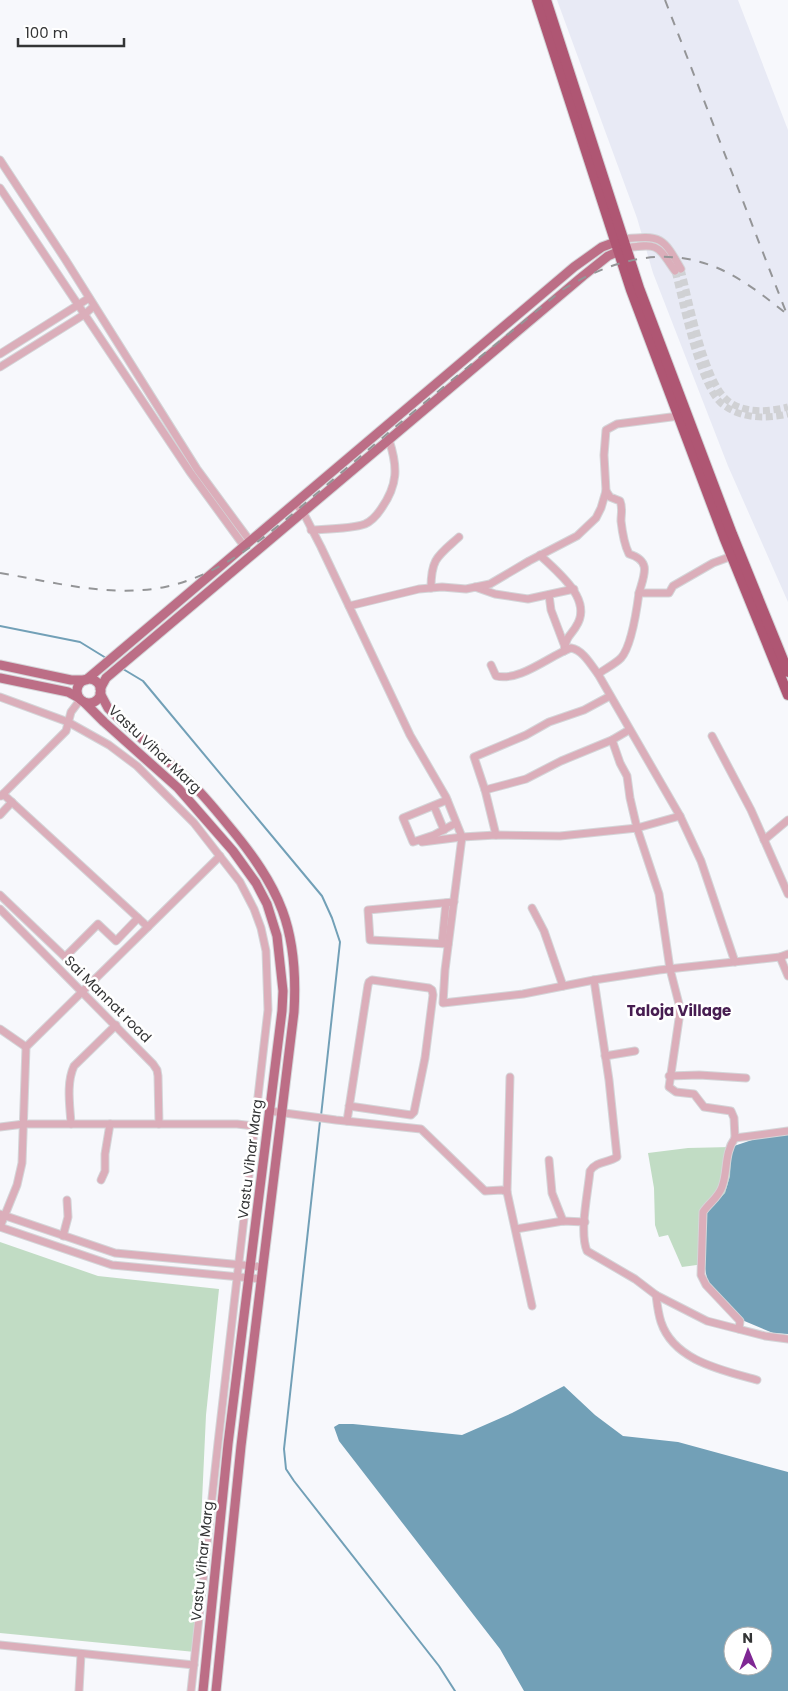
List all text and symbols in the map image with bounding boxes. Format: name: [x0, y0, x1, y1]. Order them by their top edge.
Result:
scale bar: [18, 15, 124, 47]
text: 100 m: [25, 22, 68, 43]
street label: Vastu Vihar Marg: [104, 701, 206, 797]
street label: Sai Mannat road: [60, 951, 156, 1047]
district label: Taloja Village: [627, 1000, 731, 1021]
street label: Vastu Vihar Marg: [233, 1098, 267, 1220]
street label: Vastu Vihar Marg: [186, 1500, 218, 1622]
north arrow: [723, 1626, 773, 1676]
text: N: [742, 1628, 753, 1648]

